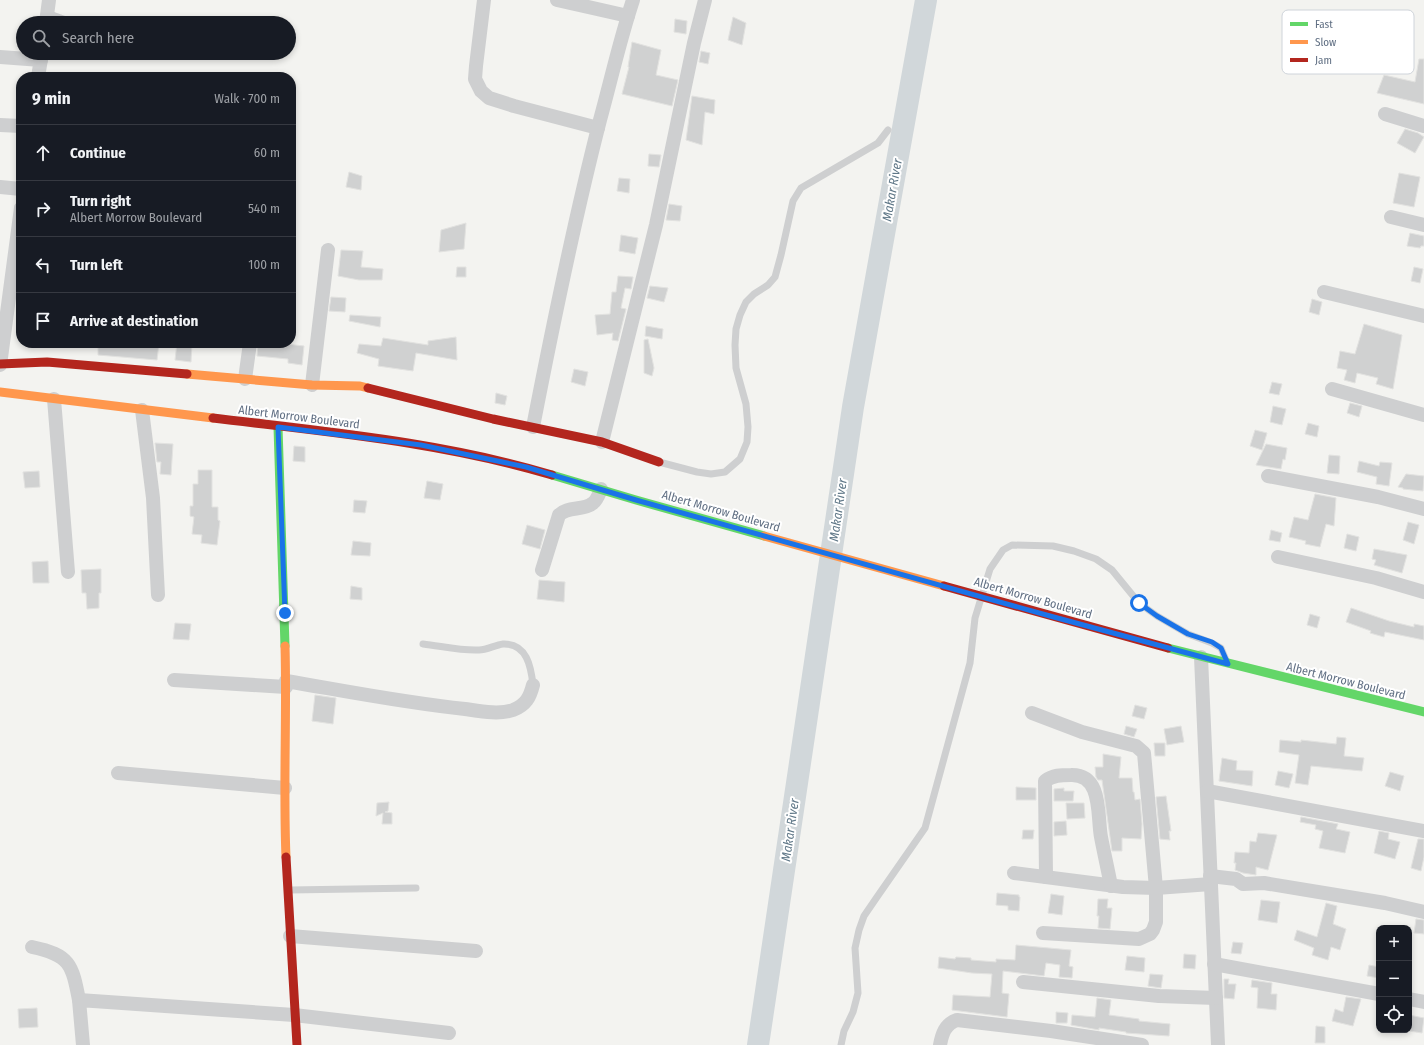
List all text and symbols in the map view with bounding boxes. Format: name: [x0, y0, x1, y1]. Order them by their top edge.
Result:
legend: [1282, 10, 1414, 74]
search box: [16, 16, 296, 60]
text: Fast: [1315, 18, 1333, 31]
icon: search: [30, 27, 52, 49]
text: Search here: [62, 29, 134, 47]
text: Slow: [1315, 36, 1336, 49]
text: Jam: [1315, 54, 1332, 67]
text: 9 min: [32, 88, 71, 109]
text: Walk · 700 m: [214, 91, 280, 106]
icon: ahead: [32, 142, 54, 164]
text: Continue: [70, 144, 126, 162]
text: 60 m: [254, 145, 280, 160]
water label: Makar River: [879, 157, 905, 222]
text: Turn right: [70, 192, 131, 210]
icon: right: [32, 198, 54, 220]
text: 540 m: [248, 201, 280, 216]
text: Albert Morrow Boulevard: [70, 210, 202, 225]
icon: left: [32, 254, 54, 276]
text: Turn left: [70, 256, 123, 274]
text: 100 m: [248, 257, 280, 272]
icon: arrive: [32, 310, 54, 332]
text: Arrive at destination: [70, 312, 198, 330]
street label: Albert Morrow Boulevard: [238, 403, 360, 431]
water label: Makar River: [826, 477, 850, 542]
street label: Albert Morrow Boulevard: [660, 487, 782, 535]
street label: Albert Morrow Boulevard: [972, 574, 1094, 622]
route start: [1130, 594, 1148, 612]
route end: [276, 604, 294, 622]
street label: Albert Morrow Boulevard: [1285, 659, 1407, 703]
water label: Makar River: [778, 797, 802, 862]
map controls: [1376, 925, 1412, 1033]
button: +: [1376, 925, 1412, 961]
button: −: [1376, 961, 1412, 997]
button: locate: [1376, 997, 1412, 1033]

